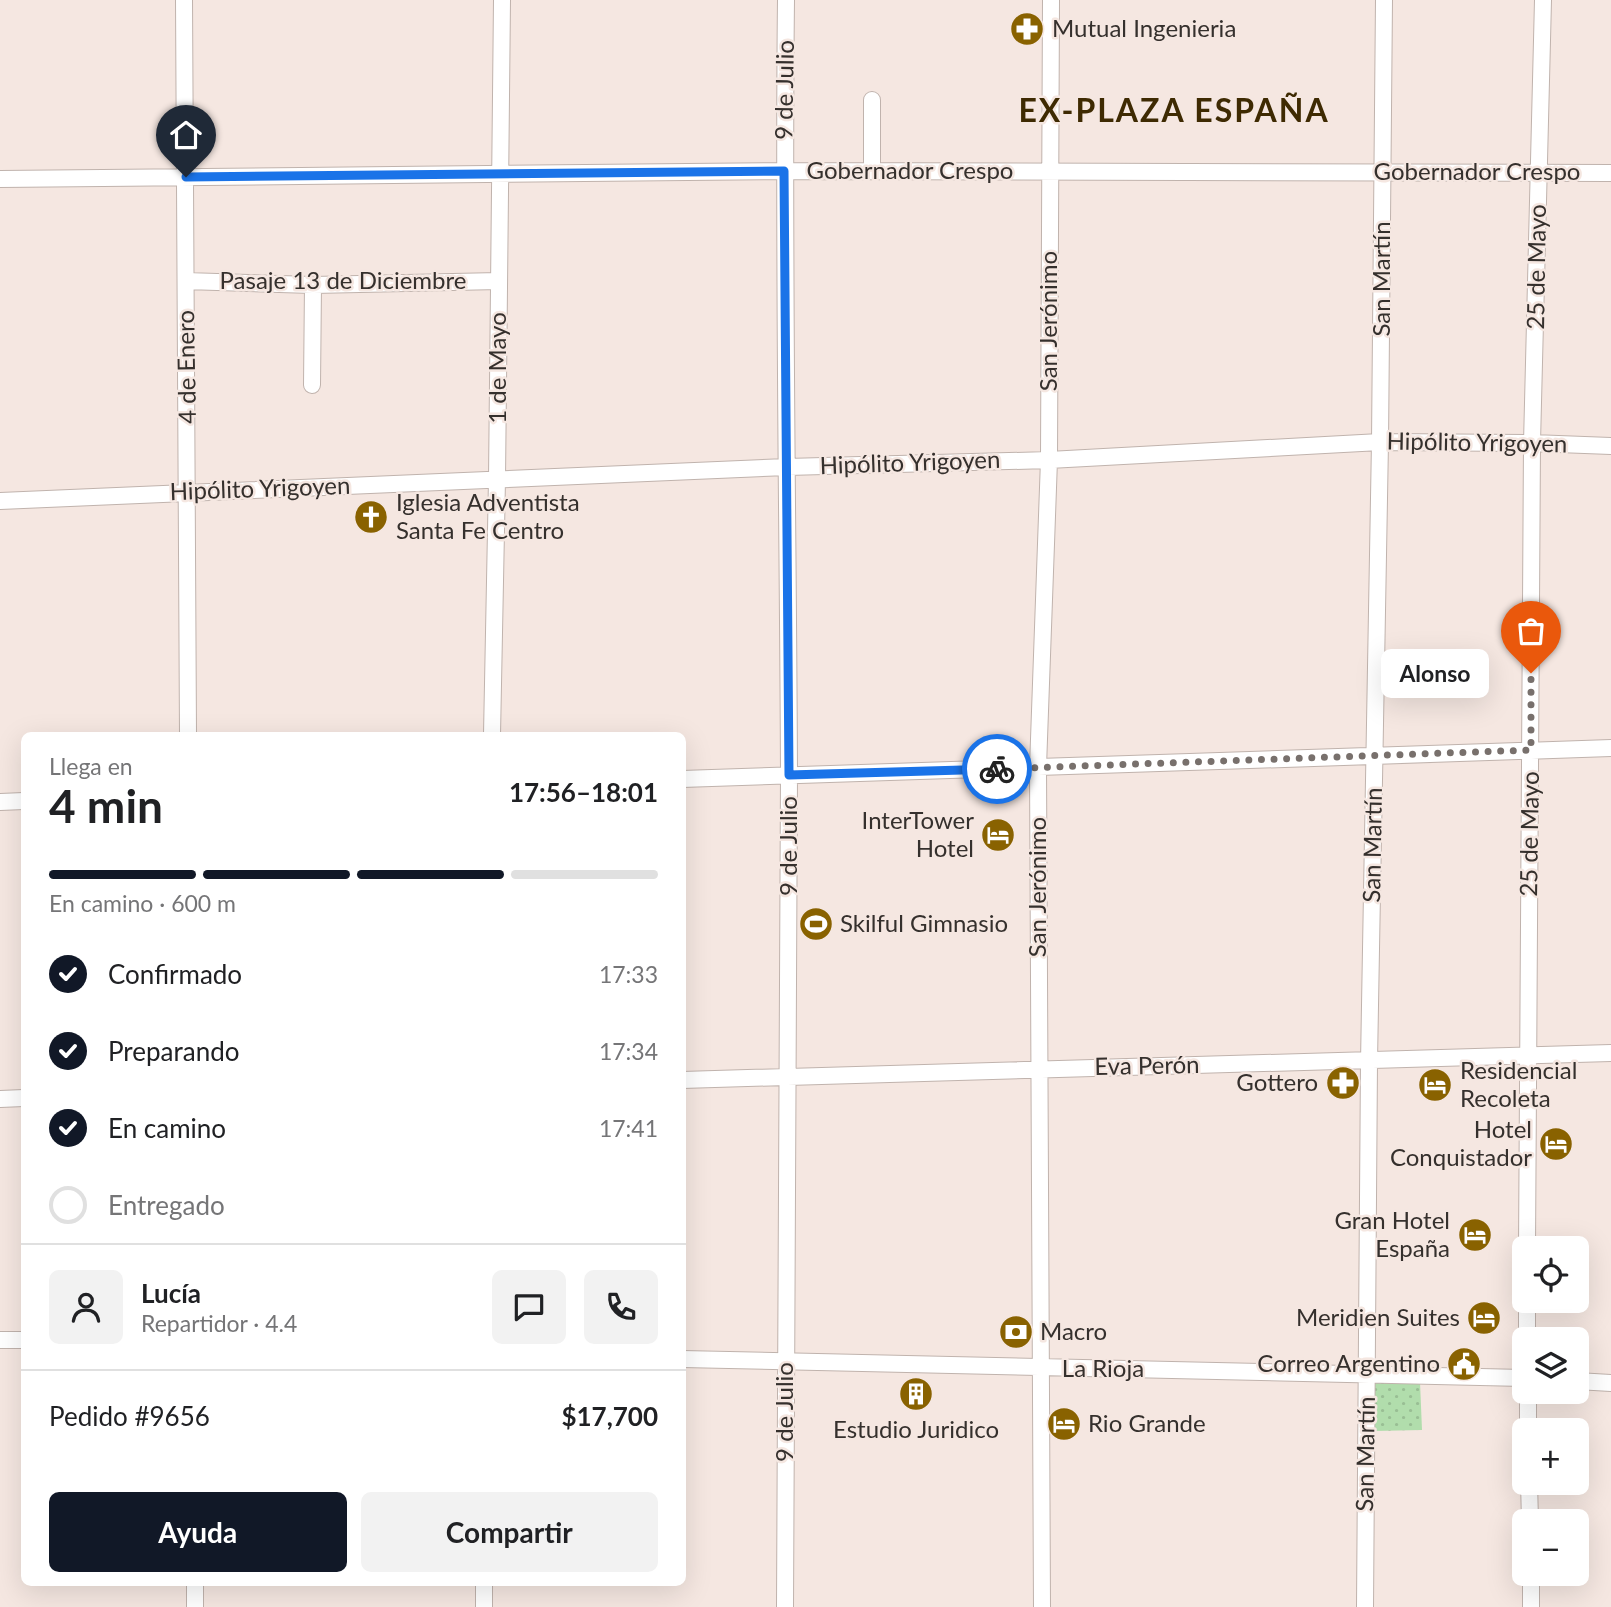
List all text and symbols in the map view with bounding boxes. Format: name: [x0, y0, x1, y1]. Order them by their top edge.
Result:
pharmacy icon: Mutual Ingenieria: [1008, 10, 1046, 48]
place label: Mutual Ingenieria: [1052, 13, 1236, 42]
street label: 9 de Julio: [768, 40, 799, 140]
district label: EX-PLAZA ESPAÑA: [1018, 90, 1330, 129]
pin: [156, 105, 216, 177]
icon: home: [167, 116, 205, 154]
street label: Gobernador Crespo: [807, 155, 1013, 184]
street label: Gobernador Crespo: [1374, 156, 1580, 185]
street label: 25 de Mayo: [1520, 204, 1551, 330]
street label: San Martín: [1366, 221, 1395, 337]
street label: San Jerónimo: [1033, 251, 1062, 391]
street label: Pasaje 13 de Diciembre: [220, 265, 466, 294]
street label: 4 de Enero: [170, 310, 201, 424]
street label: 1 de Mayo: [482, 312, 511, 424]
street label: Hipólito Yrigoyen: [1386, 425, 1568, 458]
street label: Hipólito Yrigoyen: [819, 444, 1001, 479]
street label: Hipólito Yrigoyen: [169, 470, 351, 505]
place label: Iglesia Adventista Santa Fe Centro: [396, 487, 580, 544]
church icon: Iglesia Adventista Santa Fe Centro: [352, 498, 390, 536]
pin: [1501, 601, 1561, 673]
icon: bag: [1512, 612, 1550, 650]
callout: Alonso: [1380, 648, 1489, 698]
text: Alonso: [1399, 659, 1471, 687]
courier: [962, 734, 1032, 804]
icon: bike: [978, 750, 1016, 788]
text: Llega en: [49, 752, 133, 780]
street label: 25 de Mayo: [1513, 771, 1544, 897]
text: 17:56–18:01: [509, 776, 658, 808]
text: 4 min: [49, 778, 163, 833]
street label: San Martín: [1356, 787, 1387, 903]
street label: 9 de Julio: [773, 796, 802, 896]
place label: InterTower Hotel: [862, 805, 974, 862]
hotel icon: InterTower Hotel: [979, 816, 1017, 854]
street label: San Jerónimo: [1022, 817, 1051, 957]
text: En camino · 600 m: [49, 889, 236, 917]
sports icon: Skilful Gimnasio: [797, 905, 835, 943]
place label: Skilful Gimnasio: [840, 908, 1008, 937]
icon: check: [49, 955, 87, 993]
text: Confirmado: [108, 958, 242, 990]
text: 17:33: [599, 960, 658, 988]
icon: check: [49, 1032, 87, 1070]
text: Preparando: [108, 1035, 240, 1067]
text: 17:34: [599, 1037, 658, 1065]
street label: Eva Perón: [1094, 1049, 1200, 1080]
place label: Residencial Recoleta: [1460, 1055, 1577, 1112]
pharmacy icon: Gottero: [1324, 1064, 1362, 1102]
hotel icon: Residencial Recoleta: [1416, 1066, 1454, 1104]
place label: Gottero: [1236, 1067, 1318, 1096]
icon: check: [49, 1109, 87, 1147]
text: En camino: [108, 1112, 226, 1144]
text: 17:41: [599, 1114, 658, 1142]
place label: Hotel Conquistador: [1390, 1114, 1532, 1171]
hotel icon: Hotel Conquistador: [1537, 1125, 1575, 1163]
text: Entregado: [108, 1189, 225, 1221]
place label: Gran Hotel España: [1334, 1205, 1450, 1262]
hotel icon: Gran Hotel España: [1456, 1216, 1494, 1254]
map controls: [1512, 1236, 1589, 1586]
button: locate: [1512, 1236, 1589, 1313]
button: person: [49, 1270, 123, 1344]
button: chat: [492, 1270, 566, 1344]
button: phone: [584, 1270, 658, 1344]
text: Lucía: [141, 1277, 201, 1309]
hotel icon: Meridien Suites: [1465, 1299, 1503, 1337]
place label: Meridien Suites: [1296, 1302, 1460, 1331]
text: Repartidor · 4.4: [141, 1309, 297, 1337]
bank icon: Macro: [997, 1313, 1035, 1351]
place label: Macro: [1040, 1316, 1107, 1345]
button: layers: [1512, 1327, 1589, 1404]
public building icon: Correo Argentino: [1445, 1345, 1483, 1383]
place label: Correo Argentino: [1257, 1348, 1440, 1377]
street label: La Rioja: [1062, 1353, 1144, 1382]
street label: 9 de Julio: [769, 1362, 798, 1462]
building icon: Estudio Juridico: [897, 1375, 935, 1413]
street label: San Martín: [1349, 1396, 1380, 1512]
text: Pedido #9656: [49, 1400, 210, 1432]
text: $17,700: [561, 1400, 658, 1432]
hotel icon: Rio Grande: [1045, 1405, 1083, 1443]
place label: Rio Grande: [1088, 1408, 1206, 1437]
place label: Estudio Juridico: [833, 1414, 999, 1443]
button: +: [1512, 1418, 1589, 1495]
button: Ayuda: [49, 1492, 347, 1572]
button: Compartir: [361, 1492, 658, 1572]
button: −: [1512, 1509, 1589, 1586]

